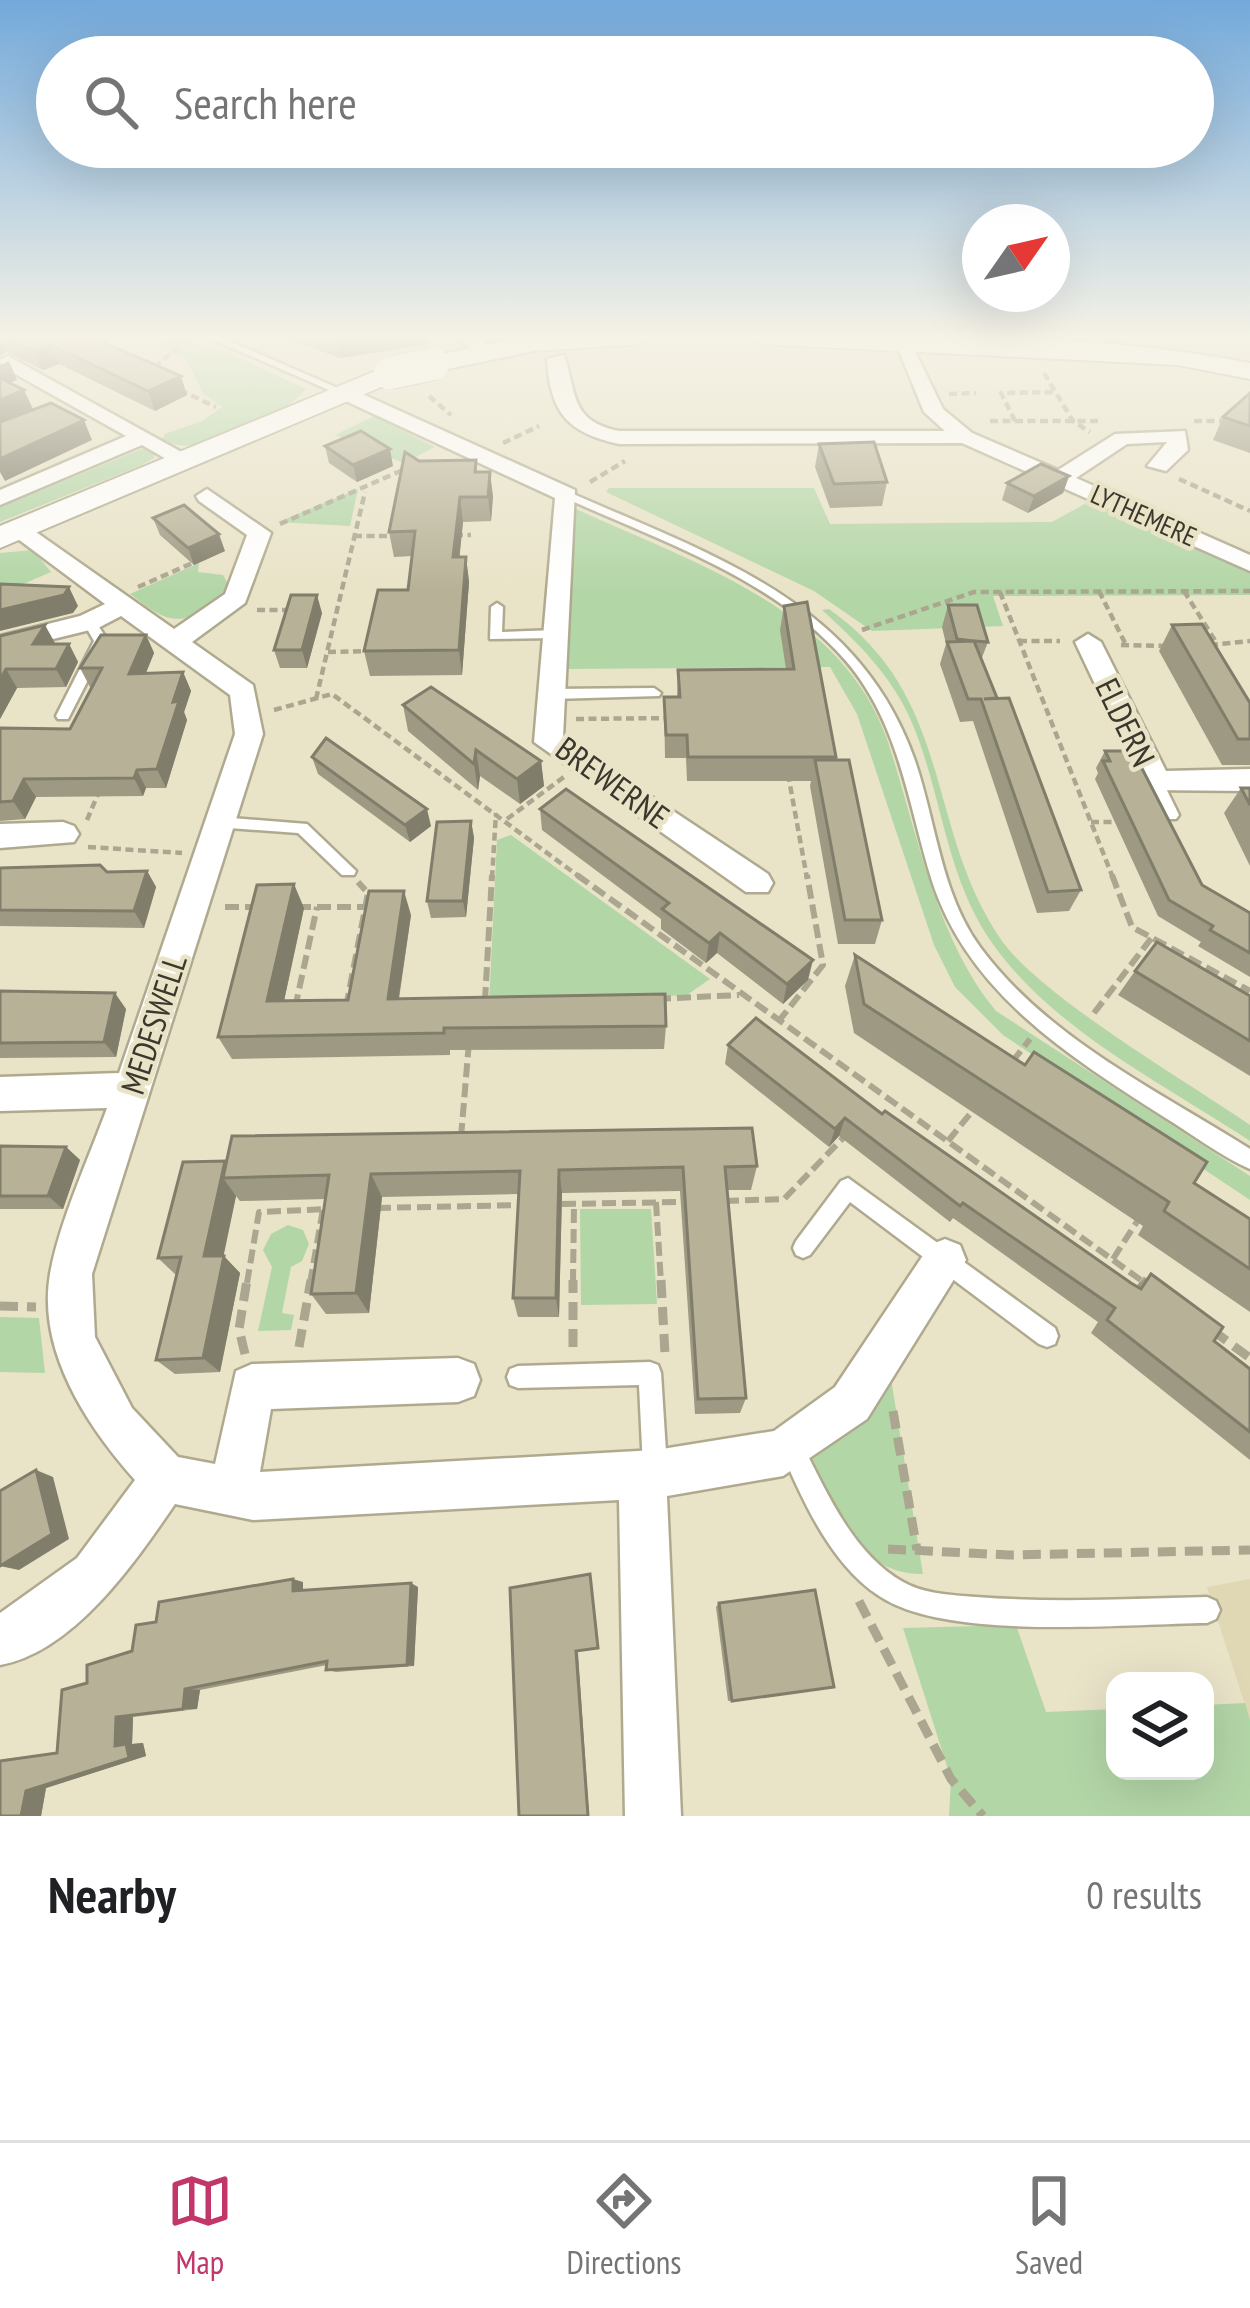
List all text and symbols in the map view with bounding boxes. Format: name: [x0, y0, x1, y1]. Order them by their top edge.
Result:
search box: [36, 36, 1214, 168]
icon: search: [78, 69, 144, 135]
text: Search here: [174, 73, 357, 131]
north arrow: [962, 204, 1070, 312]
street label: LYTHEMERE: [1086, 477, 1202, 553]
street label: ELDERN: [1086, 671, 1166, 773]
street label: BREWERNE: [548, 727, 678, 837]
street label: MEDESWELL: [110, 948, 196, 1099]
map controls: [1106, 1672, 1214, 1780]
button: layers: [1106, 1672, 1214, 1780]
text: Nearby: [48, 1861, 176, 1927]
text: 0 results: [1086, 1869, 1202, 1920]
tab: Map: [167, 2168, 233, 2283]
tab: Directions: [567, 2168, 681, 2283]
tab: Saved: [1015, 2168, 1083, 2283]

